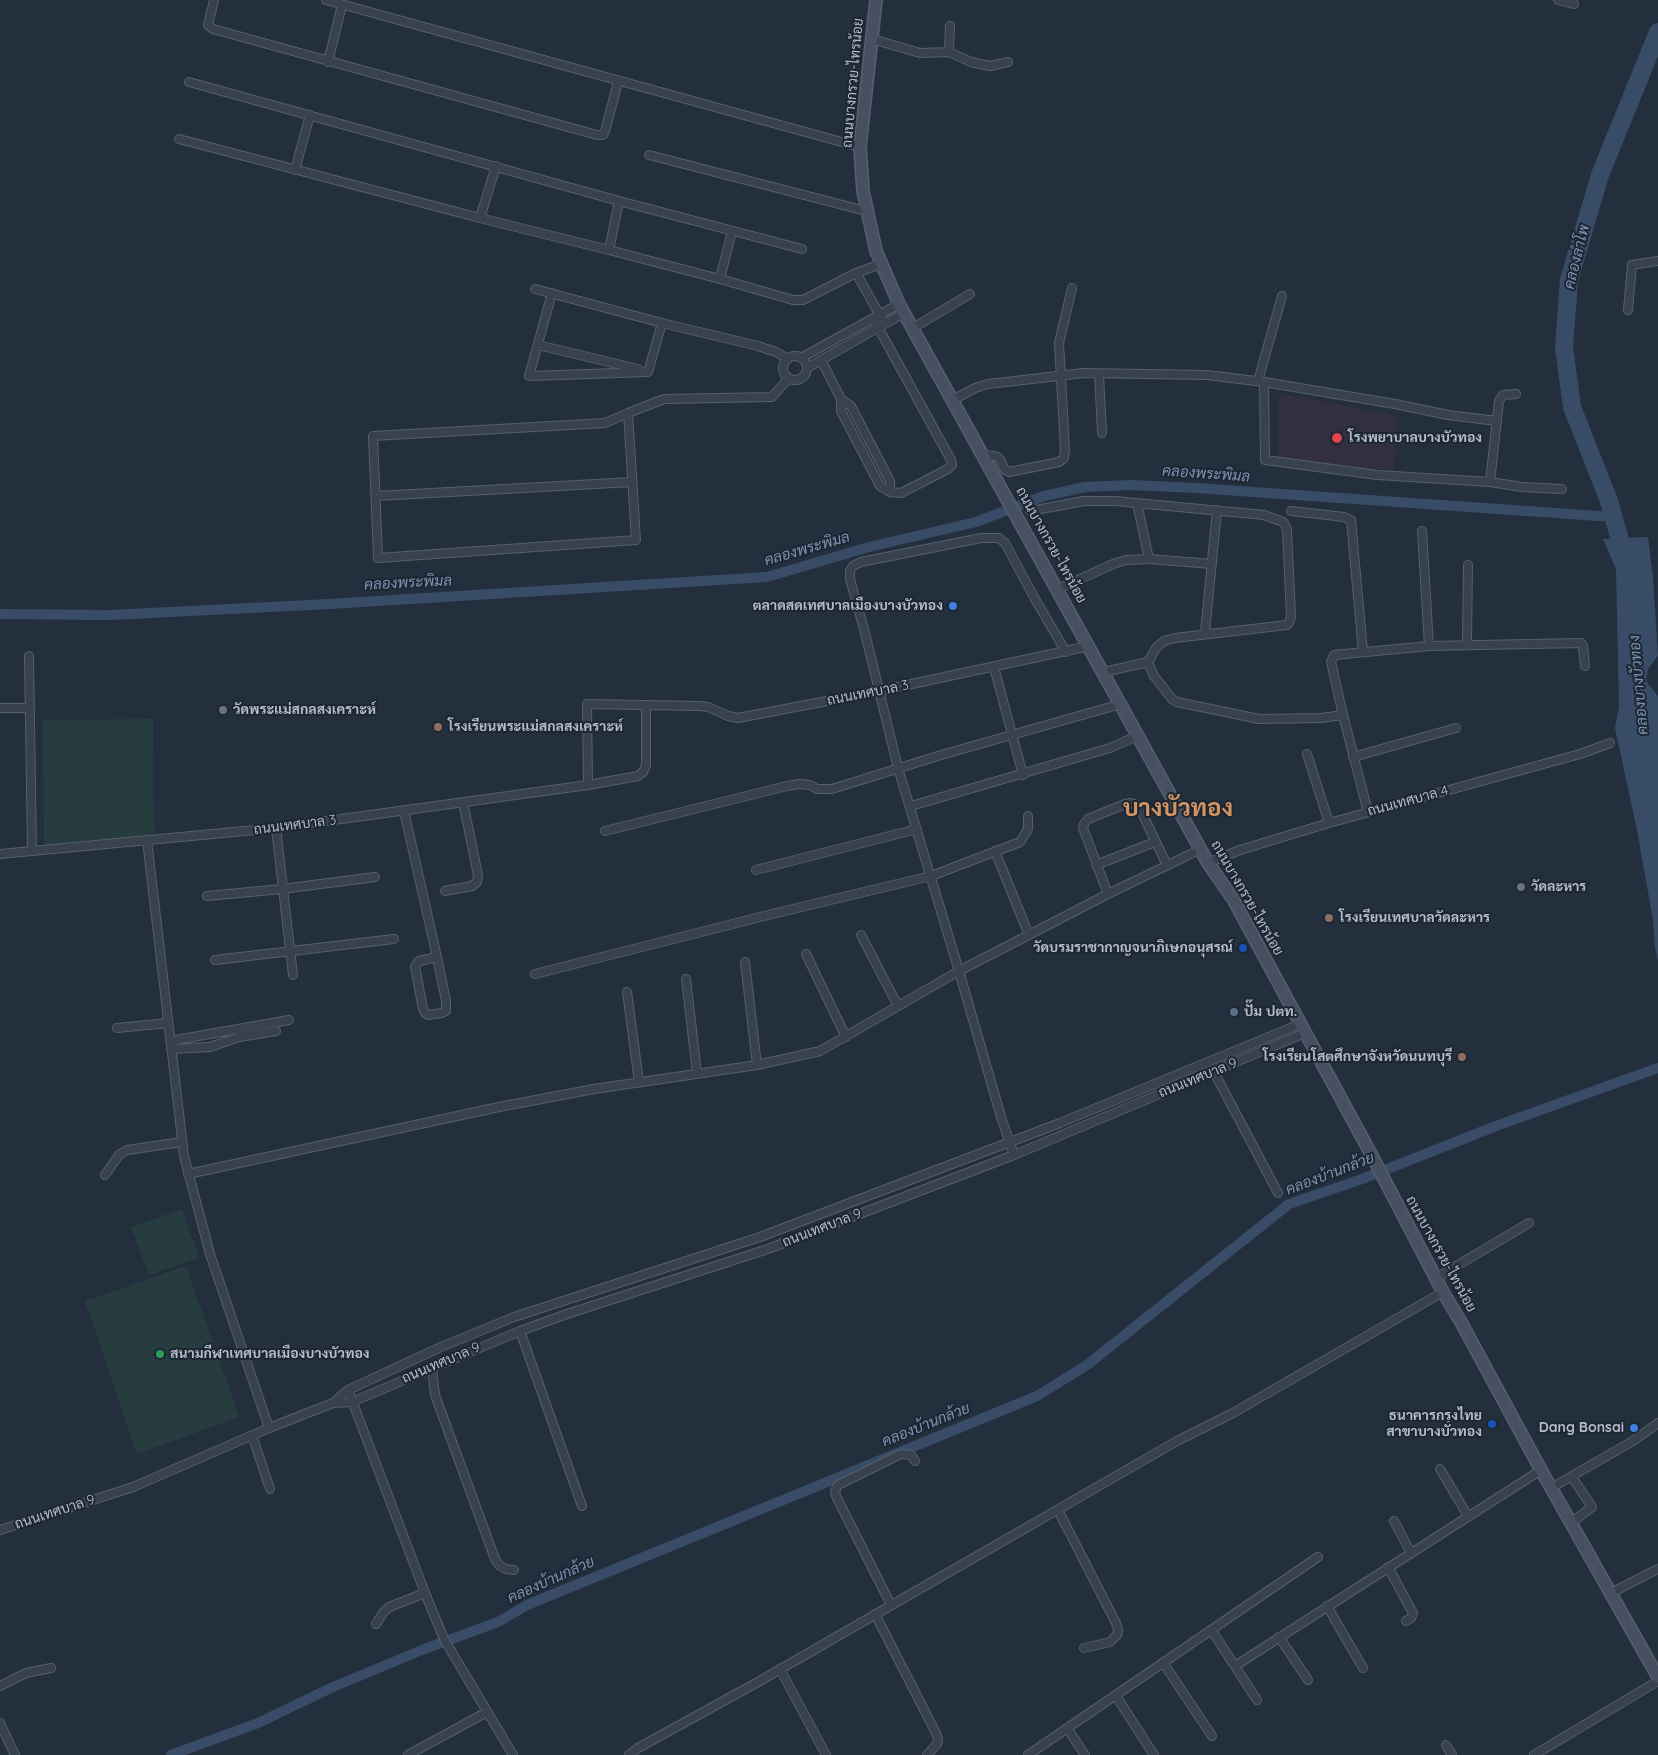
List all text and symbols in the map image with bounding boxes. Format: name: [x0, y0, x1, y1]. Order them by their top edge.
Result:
street label: ถนนบางกรวย-ไทรน้อย: [839, 17, 867, 149]
water label: คลองลำโพ: [1560, 223, 1594, 291]
place label: โรงพยาบาลบางบัวทอง: [1348, 430, 1482, 446]
marker: โรงพยาบาลบางบัวทอง: [1330, 431, 1344, 445]
water label: คลองพระพิมล: [1161, 462, 1251, 486]
street label: ถนนบางกรวย-ไทรน้อย: [1012, 484, 1090, 606]
water label: คลองพระพิมล: [762, 528, 852, 570]
water label: คลองพระพิมล: [364, 572, 452, 594]
place label: ตลาดสดเทศบาลเมืองบางบัวทอง: [753, 598, 943, 614]
marker: ตลาดสดเทศบาลเมืองบางบัวทอง: [947, 600, 959, 612]
water label: คลองบางบัวทอง: [1626, 634, 1652, 736]
street label: ถนนเทศบาล 3: [826, 677, 910, 709]
place label: วัดพระแม่สกลสงเคราะห์: [233, 702, 376, 718]
marker: วัดพระแม่สกลสงเคราะห์: [217, 704, 229, 716]
place label: โรงเรียนพระแม่สกลสงเคราะห์: [448, 719, 623, 735]
marker: โรงเรียนพระแม่สกลสงเคราะห์: [432, 721, 444, 733]
street label: ถนนเทศบาล 4: [1366, 782, 1450, 820]
district label: บางบัวทอง: [1123, 795, 1233, 823]
street label: ถนนเทศบาล 3: [253, 812, 337, 838]
street label: ถนนบางกรวย-ไทรน้อย: [1207, 837, 1287, 959]
place label: วัดละหาร: [1531, 879, 1586, 895]
marker: วัดละหาร: [1515, 881, 1527, 893]
place label: โรงเรียนเทศบาลวัดละหาร: [1339, 910, 1490, 926]
marker: โรงเรียนเทศบาลวัดละหาร: [1323, 912, 1335, 924]
place label: วัดบรมราชากาญจนาภิเษกอนุสรณ์: [1033, 940, 1233, 956]
marker: วัดบรมราชากาญจนาภิเษกอนุสรณ์: [1237, 942, 1249, 954]
place label: ปั๊ม ปตท.: [1244, 1004, 1297, 1020]
marker: ปั๊ม ปตท.: [1228, 1006, 1240, 1018]
place label: โรงเรียนโสตศึกษาจังหวัดนนทบุรี: [1263, 1049, 1452, 1065]
marker: โรงเรียนโสตศึกษาจังหวัดนนทบุรี: [1456, 1051, 1468, 1063]
street label: ถนนเทศบาล 9: [1156, 1055, 1240, 1101]
water label: คลองบ้านกล้วย: [1283, 1149, 1377, 1199]
street label: ถนนบางกรวย-ไทรน้อย: [1402, 1193, 1480, 1315]
street label: ถนนเทศบาล 9: [780, 1205, 864, 1251]
street label: ถนนเทศบาล 9: [399, 1339, 483, 1387]
place label: สนามกีฬาเทศบาลเมืองบางบัวทอง: [170, 1346, 370, 1362]
marker: สนามกีฬาเทศบาลเมืองบางบัวทอง: [154, 1348, 166, 1360]
water label: คลองบ้านกล้วย: [879, 1399, 973, 1451]
place label: ธนาคารกรุงไทย สาขาบางบัวทอง: [1386, 1408, 1482, 1440]
marker: ธนาคารกรุงไทย สาขาบางบัวทอง: [1486, 1418, 1498, 1430]
place label: Dang Bonsai: [1539, 1420, 1624, 1436]
marker: Dang Bonsai: [1628, 1422, 1640, 1434]
street label: ถนนเทศบาล 9: [13, 1491, 97, 1533]
water label: คลองบ้านกล้วย: [505, 1553, 597, 1607]

